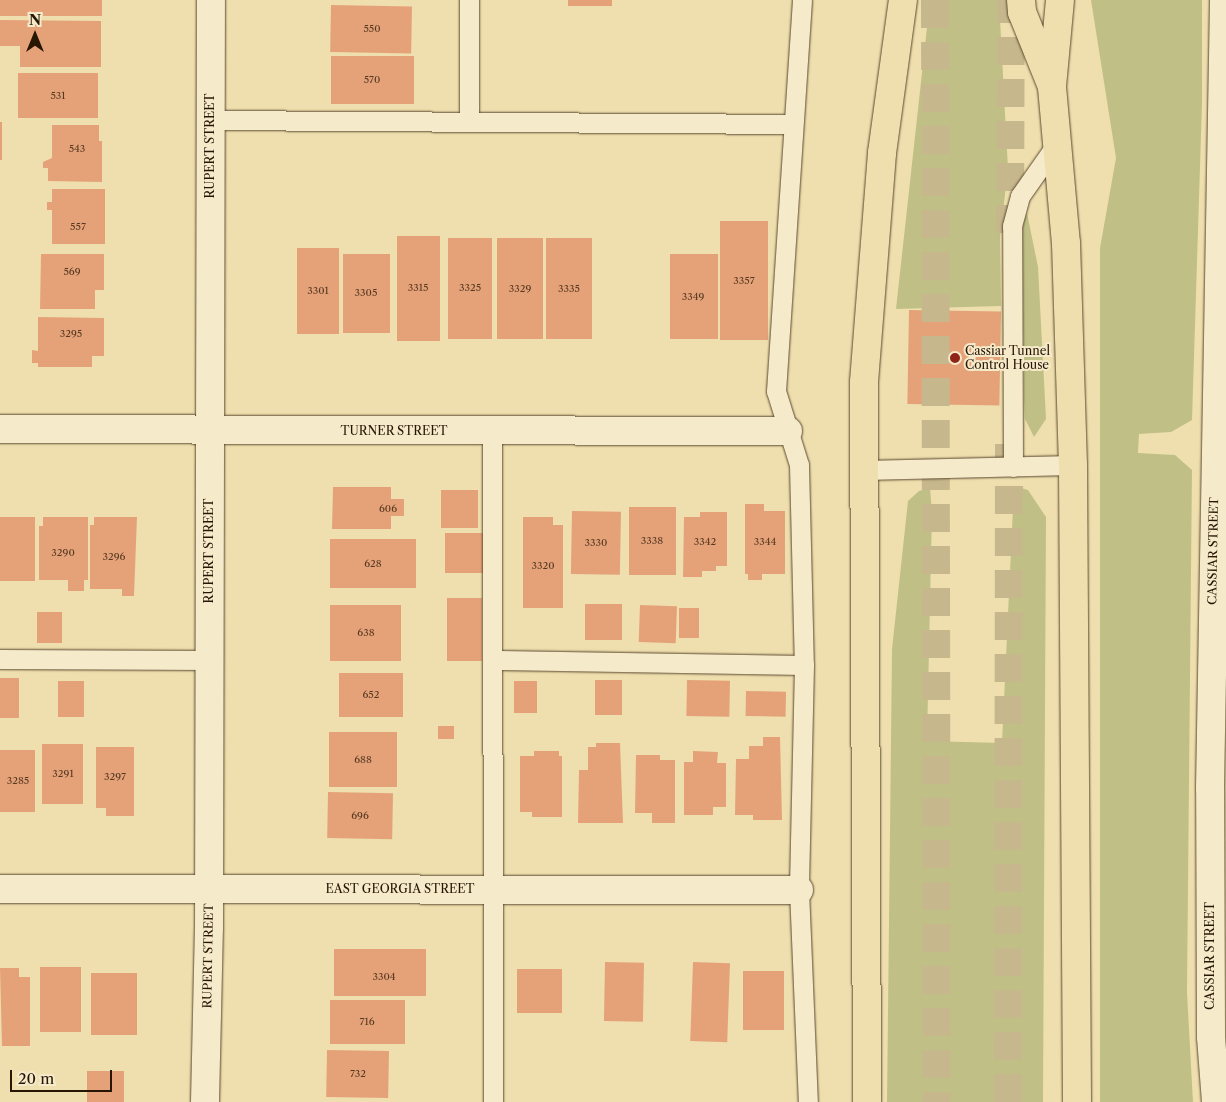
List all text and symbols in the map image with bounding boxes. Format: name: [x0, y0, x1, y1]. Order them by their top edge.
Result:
north arrow: [10, 10, 60, 60]
text: N: [29, 11, 41, 29]
house number: 550: [363, 23, 381, 35]
house number: 570: [364, 74, 380, 86]
house number: 531: [50, 90, 66, 102]
street label: RUPERT STREET: [203, 93, 217, 199]
house number: 543: [69, 143, 85, 155]
house number: 557: [70, 221, 86, 233]
house number: 569: [63, 266, 81, 278]
house number: 3357: [733, 275, 755, 287]
house number: 3315: [408, 282, 428, 294]
house number: 3325: [459, 282, 481, 294]
house number: 3329: [509, 283, 531, 295]
house number: 3335: [558, 283, 580, 295]
house number: 3301: [307, 285, 329, 297]
house number: 3305: [355, 287, 377, 299]
house number: 3349: [682, 291, 704, 303]
house number: 3295: [60, 328, 82, 340]
place label: Cassiar Tunnel Control House: [965, 344, 1051, 372]
marker: Cassiar Tunnel Control House: [949, 352, 961, 364]
street label: TURNER STREET: [340, 424, 448, 438]
street label: CASSIAR STREET: [1205, 497, 1221, 605]
street label: RUPERT STREET: [202, 498, 216, 604]
house number: 606: [379, 503, 397, 515]
house number: 3338: [641, 535, 663, 547]
house number: 3342: [694, 536, 716, 548]
house number: 3344: [754, 536, 776, 548]
house number: 3330: [585, 537, 607, 549]
house number: 3290: [51, 547, 75, 559]
house number: 3296: [103, 551, 125, 563]
house number: 628: [364, 558, 382, 570]
house number: 3320: [531, 560, 555, 572]
house number: 638: [357, 627, 375, 639]
house number: 652: [362, 689, 380, 701]
house number: 688: [354, 754, 372, 766]
house number: 3291: [52, 768, 74, 780]
house number: 3297: [104, 771, 126, 783]
house number: 3285: [7, 775, 29, 787]
house number: 696: [351, 810, 369, 822]
street label: EAST GEORGIA STREET: [325, 882, 475, 896]
street label: CASSIAR STREET: [1203, 902, 1217, 1010]
street label: RUPERT STREET: [200, 903, 216, 1009]
house number: 3304: [372, 971, 396, 983]
house number: 716: [360, 1016, 374, 1028]
scale bar: [12, 1060, 115, 1092]
house number: 732: [350, 1068, 366, 1080]
text: 20 m: [18, 1069, 54, 1088]

